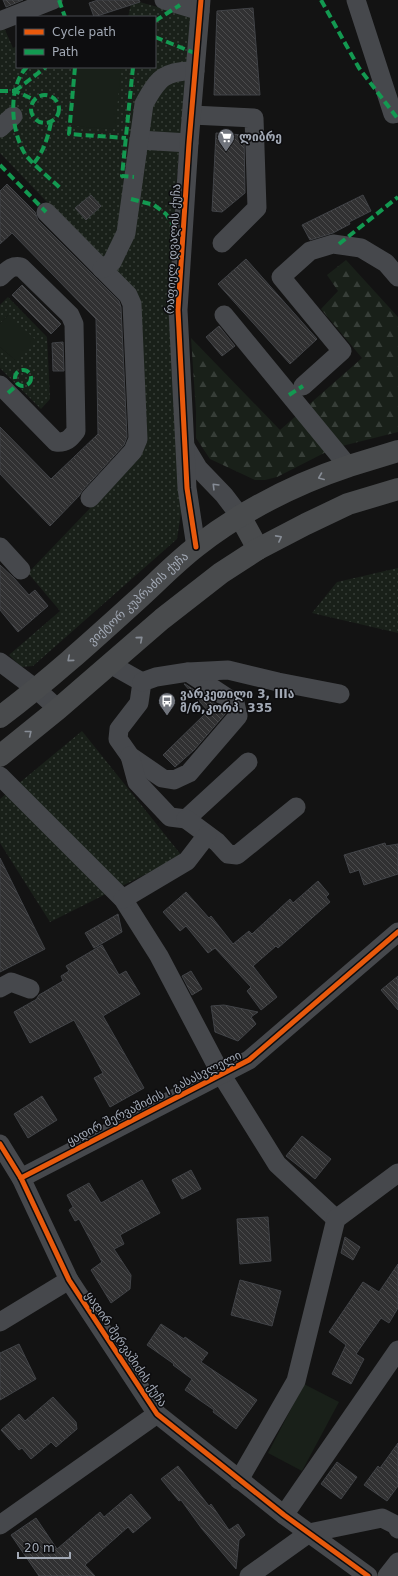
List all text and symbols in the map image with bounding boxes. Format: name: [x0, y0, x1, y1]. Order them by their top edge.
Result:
legend: [16, 16, 156, 68]
text: Cycle path: [52, 25, 116, 39]
text: Path: [52, 45, 78, 59]
supermarket icon: ლიბრე: [216, 127, 236, 152]
place label: ლიბრე: [239, 130, 282, 144]
street label: რაფიელ დვალის ქუჩა: [163, 184, 183, 314]
one-way arrow: [318, 472, 325, 480]
one-way arrow: [213, 483, 220, 491]
one-way arrow: [274, 535, 282, 543]
street label: ვიქტორ კუპრაძის ქუჩა: [85, 549, 191, 648]
one-way arrow: [135, 636, 142, 643]
one-way arrow: [68, 654, 75, 661]
place label: ვარკეთილი 3, IIIა მ/რ,კორპ. 335: [180, 687, 295, 715]
bus stop icon: ვარკეთილი 3, IIIა მ/რ,კორპ. 335: [157, 691, 177, 716]
one-way arrow: [25, 731, 32, 738]
street label: ყადირ შერვაშიძის I გასასვლელი: [64, 1048, 244, 1148]
street label: ყადირ შერვაშიძის ქუჩა: [82, 1289, 170, 1409]
scale bar: [18, 1534, 70, 1560]
text: 20 m: [24, 1541, 55, 1555]

